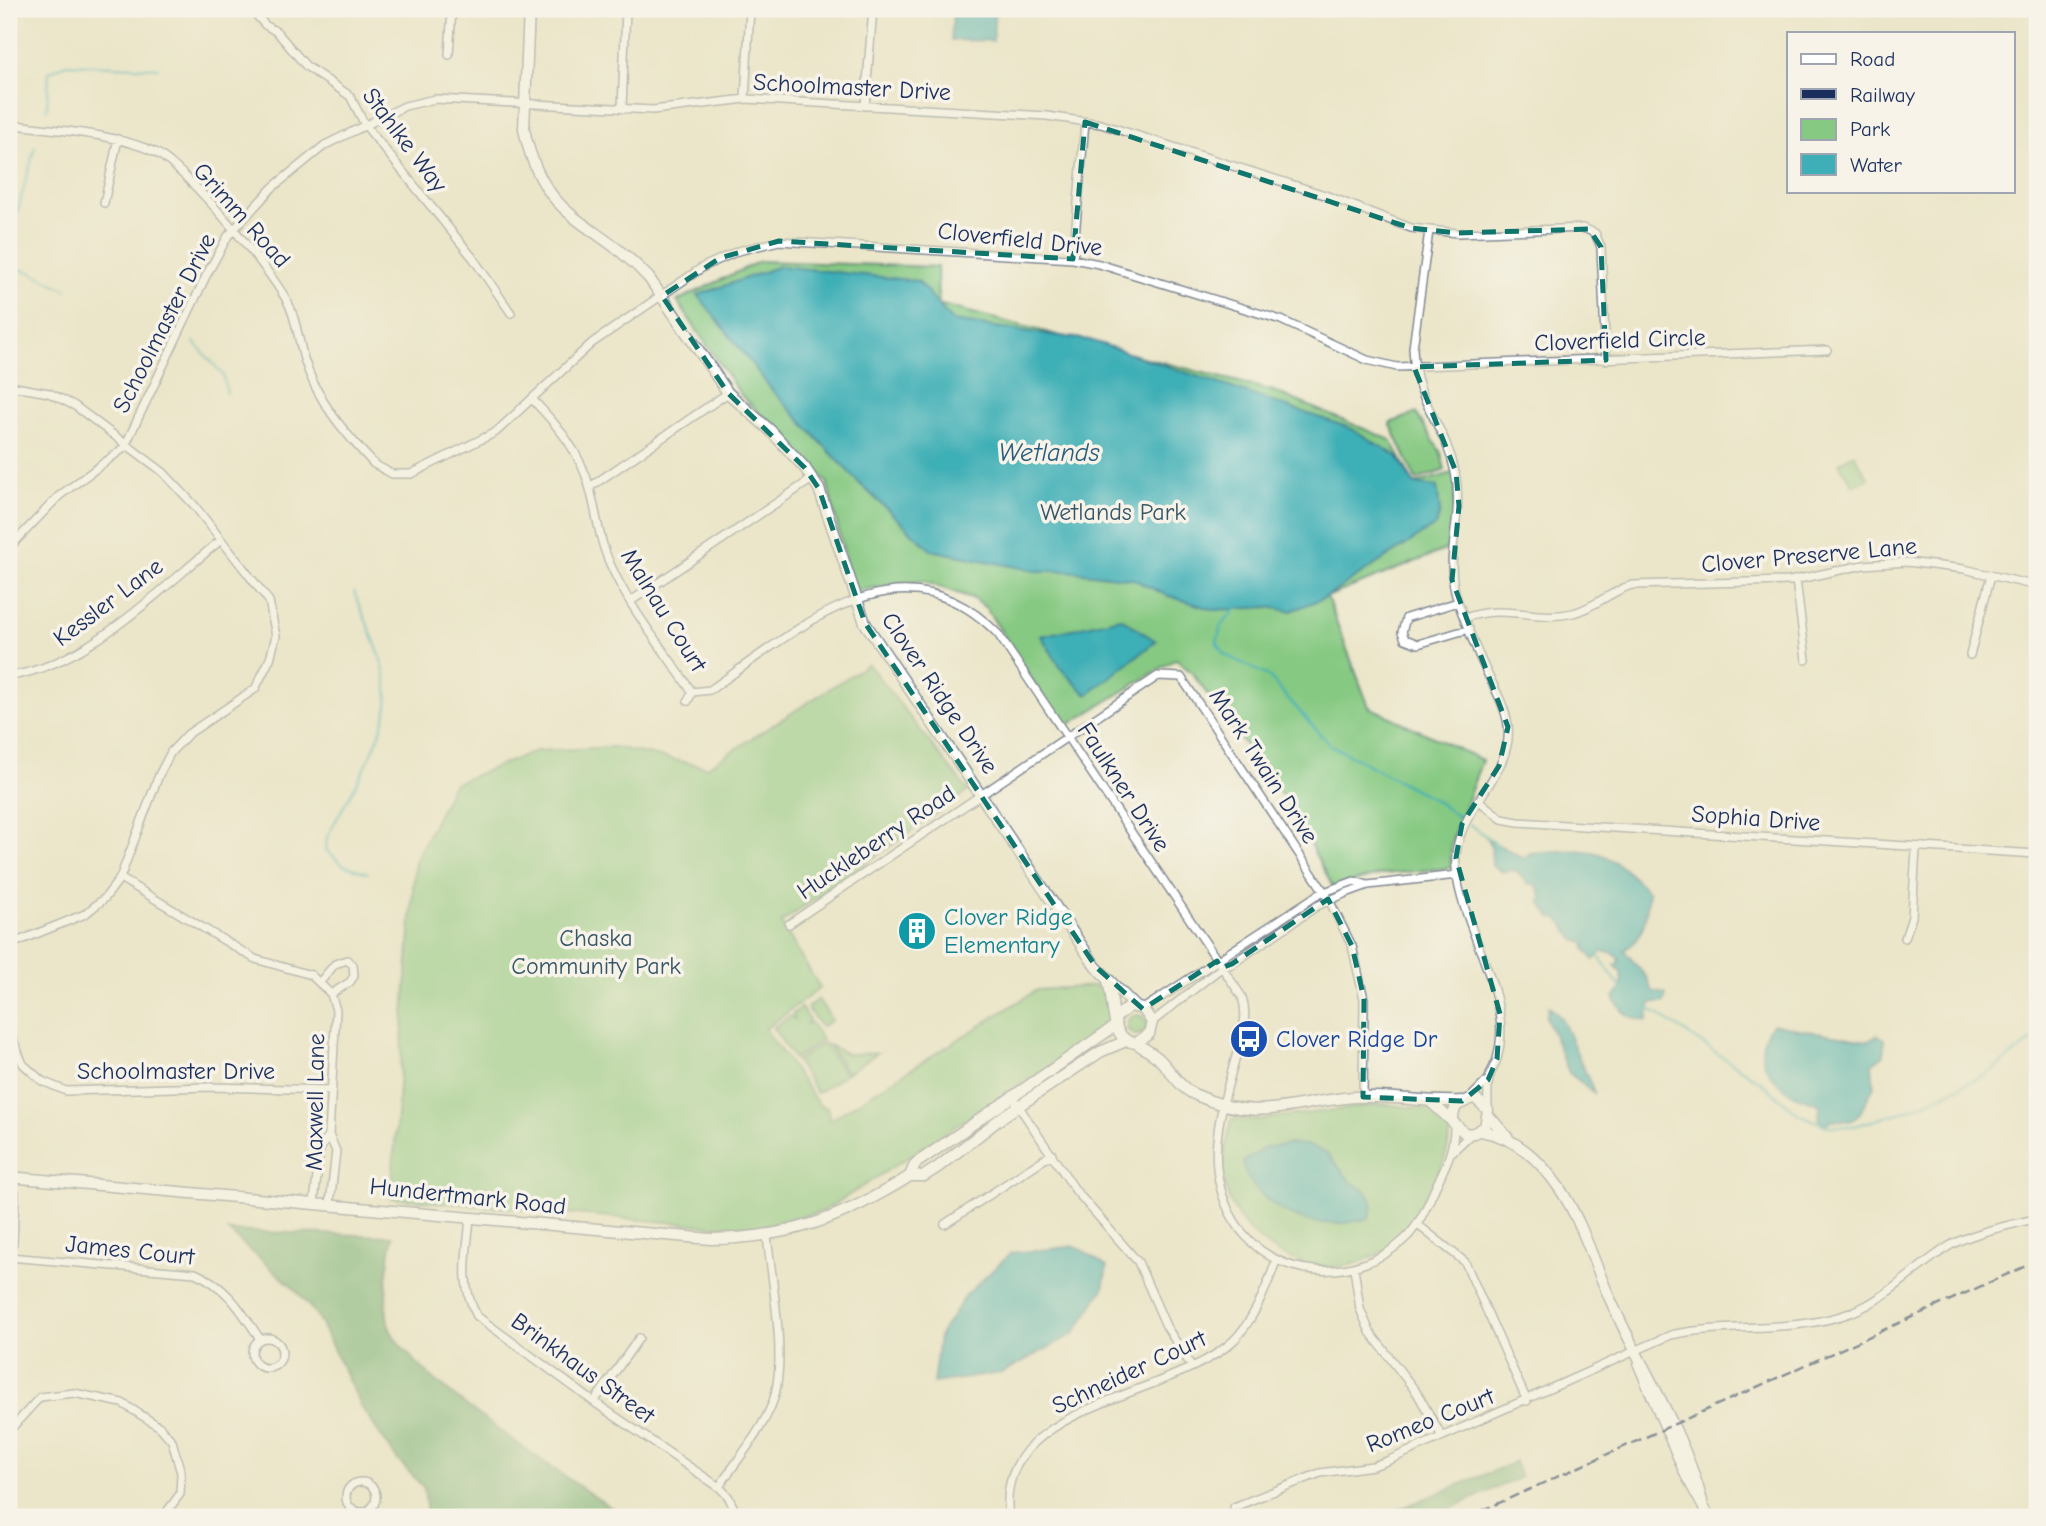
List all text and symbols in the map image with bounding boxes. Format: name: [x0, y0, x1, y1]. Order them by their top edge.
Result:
legend: [1787, 32, 2014, 192]
text: Road: [1850, 47, 1895, 71]
street label: Schoolmaster Drive: [752, 68, 952, 106]
street label: Stahlke Way: [357, 82, 453, 198]
text: Railway: [1850, 83, 1915, 107]
text: Park: [1850, 117, 1890, 141]
text: Water: [1850, 153, 1903, 177]
street label: Grimm Road: [188, 157, 296, 273]
street label: Cloverfield Drive: [936, 216, 1104, 262]
street label: Schoolmaster Drive: [107, 228, 221, 418]
street label: Cloverfield Circle: [1534, 323, 1706, 357]
water label: Wetlands: [999, 438, 1100, 468]
park label: Wetlands Park: [1040, 498, 1186, 526]
street label: Clover Preserve Lane: [1700, 532, 1918, 578]
street label: Malnau Court: [615, 543, 714, 678]
street label: Kessler Lane: [48, 552, 168, 652]
street label: Clover Ridge Drive: [876, 607, 1004, 779]
street label: Mark Twain Drive: [1204, 683, 1324, 849]
street label: Faulkner Drive: [1072, 717, 1176, 857]
street label: Huckleberry Road: [792, 779, 960, 905]
street label: Sophia Drive: [1691, 800, 1821, 836]
place label: Clover Ridge Elementary: [944, 903, 1073, 959]
building icon: Clover Ridge Elementary: [896, 910, 938, 952]
park label: Chaska Community Park: [511, 924, 681, 980]
bus stop icon: Clover Ridge Dr: [1228, 1018, 1270, 1060]
place label: Clover Ridge Dr: [1276, 1025, 1438, 1053]
street label: Maxwell Lane: [300, 1033, 330, 1171]
street label: Schoolmaster Drive: [77, 1057, 275, 1085]
street label: Hundertmark Road: [368, 1172, 568, 1220]
street label: James Court: [64, 1229, 197, 1271]
street label: Brinkhaus Street: [506, 1307, 661, 1430]
street label: Schneider Court: [1047, 1324, 1212, 1420]
street label: Romeo Court: [1362, 1381, 1499, 1458]

